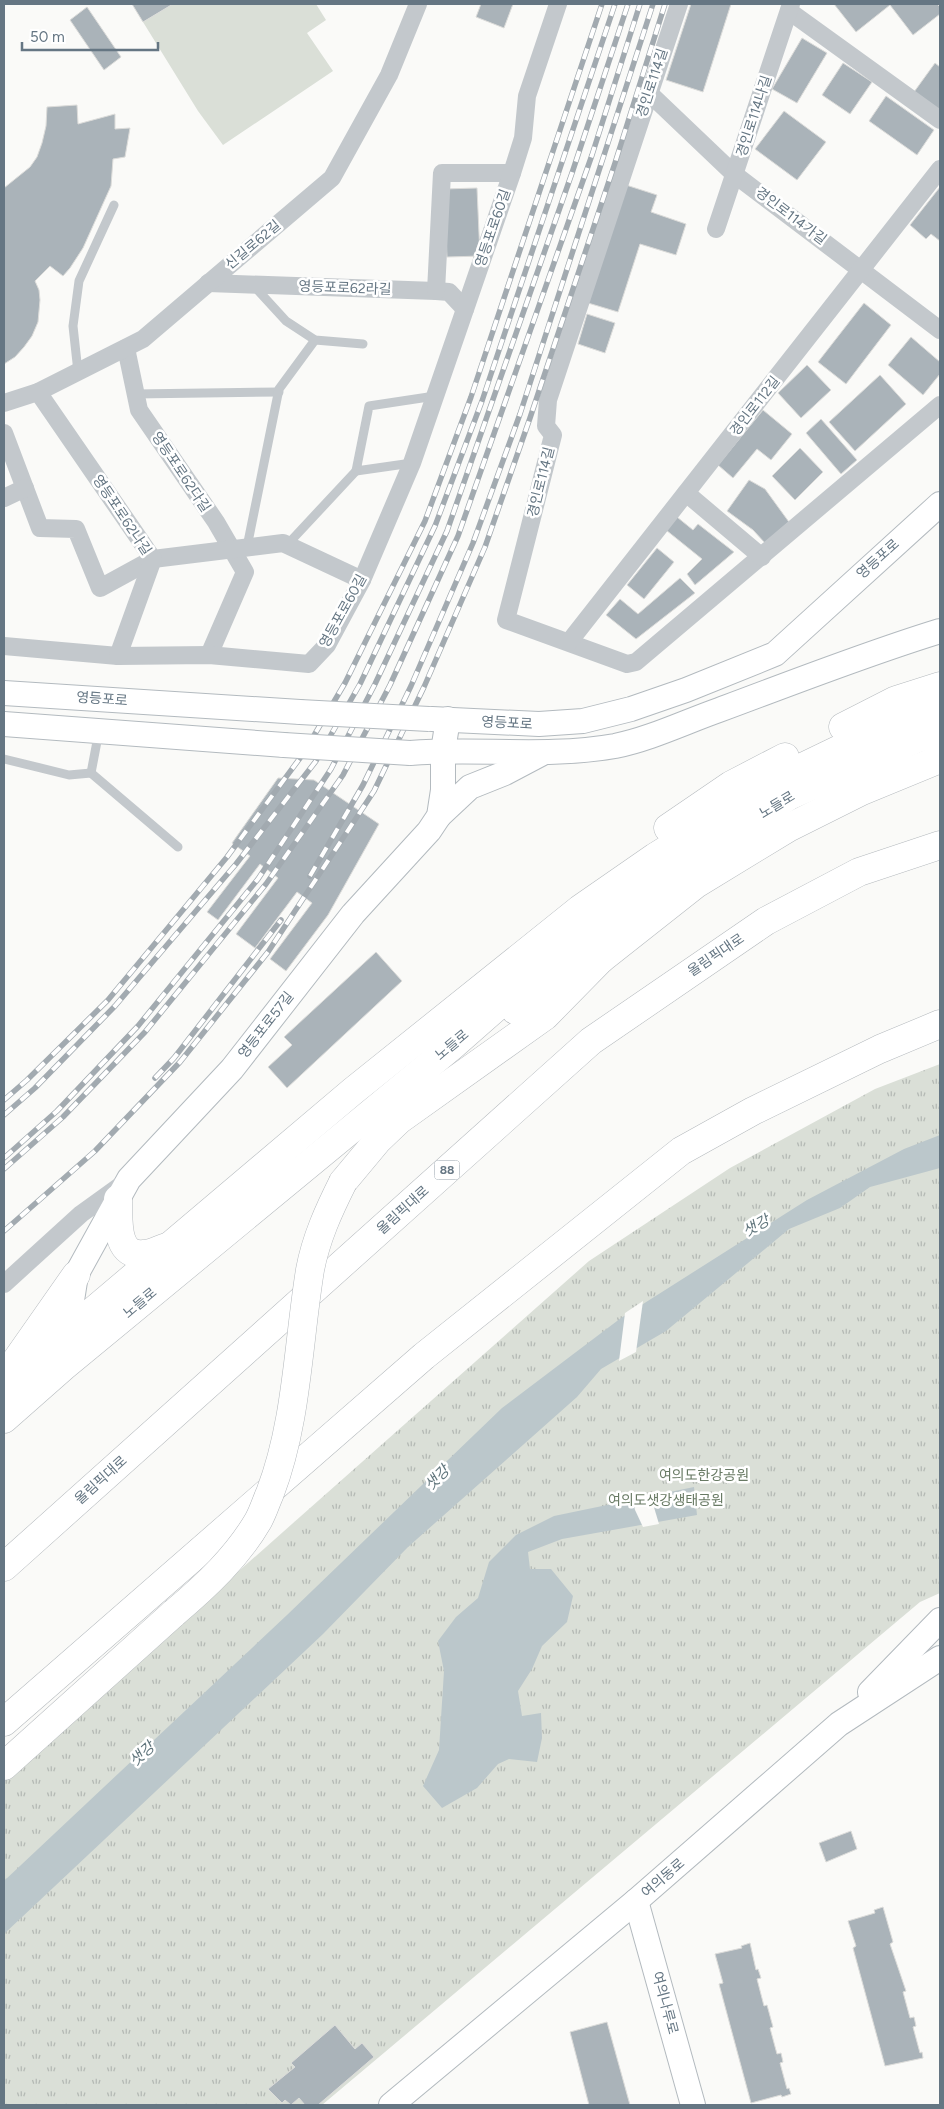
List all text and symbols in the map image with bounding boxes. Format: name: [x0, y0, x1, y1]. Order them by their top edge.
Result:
scale bar: [22, 20, 159, 52]
text: 50 m: [30, 28, 65, 46]
street label: 경인로114길: [633, 46, 671, 120]
street label: 경인로114나길: [733, 73, 775, 159]
street label: 경인로114가길: [752, 184, 830, 248]
street label: 영등포로60길: [472, 187, 514, 269]
street label: 신길로62길: [222, 217, 284, 273]
street label: 영등포로62라길: [298, 278, 392, 298]
street label: 경인로112길: [726, 373, 784, 439]
street label: 영등포로62다길: [148, 429, 214, 515]
street label: 경인로114길: [524, 445, 558, 519]
street label: 영등포로62나길: [89, 472, 155, 558]
street label: 영등포로: [853, 535, 903, 583]
street label: 영등포로60길: [316, 571, 370, 651]
street label: 영등포로: [76, 689, 128, 709]
street label: 영등포로: [481, 713, 533, 733]
street label: 노들로: [756, 788, 798, 822]
street label: 올림픽대로: [685, 930, 748, 980]
street label: 영등포로57길: [235, 988, 297, 1062]
street label: 노들로: [432, 1026, 472, 1064]
road number: 88: [434, 1160, 460, 1180]
street label: 올림픽대로: [373, 1182, 433, 1238]
water label: 샛강: [740, 1210, 774, 1241]
street label: 노들로: [120, 1284, 160, 1322]
street label: 올림픽대로: [71, 1452, 131, 1508]
water label: 샛강: [421, 1460, 455, 1494]
park label: 여의도한강공원: [659, 1467, 749, 1484]
park label: 여의도샛강생태공원: [608, 1492, 724, 1509]
water label: 샛강: [126, 1737, 160, 1770]
street label: 여의동로: [638, 1855, 688, 1901]
street label: 여의나루로: [648, 1970, 682, 2036]

